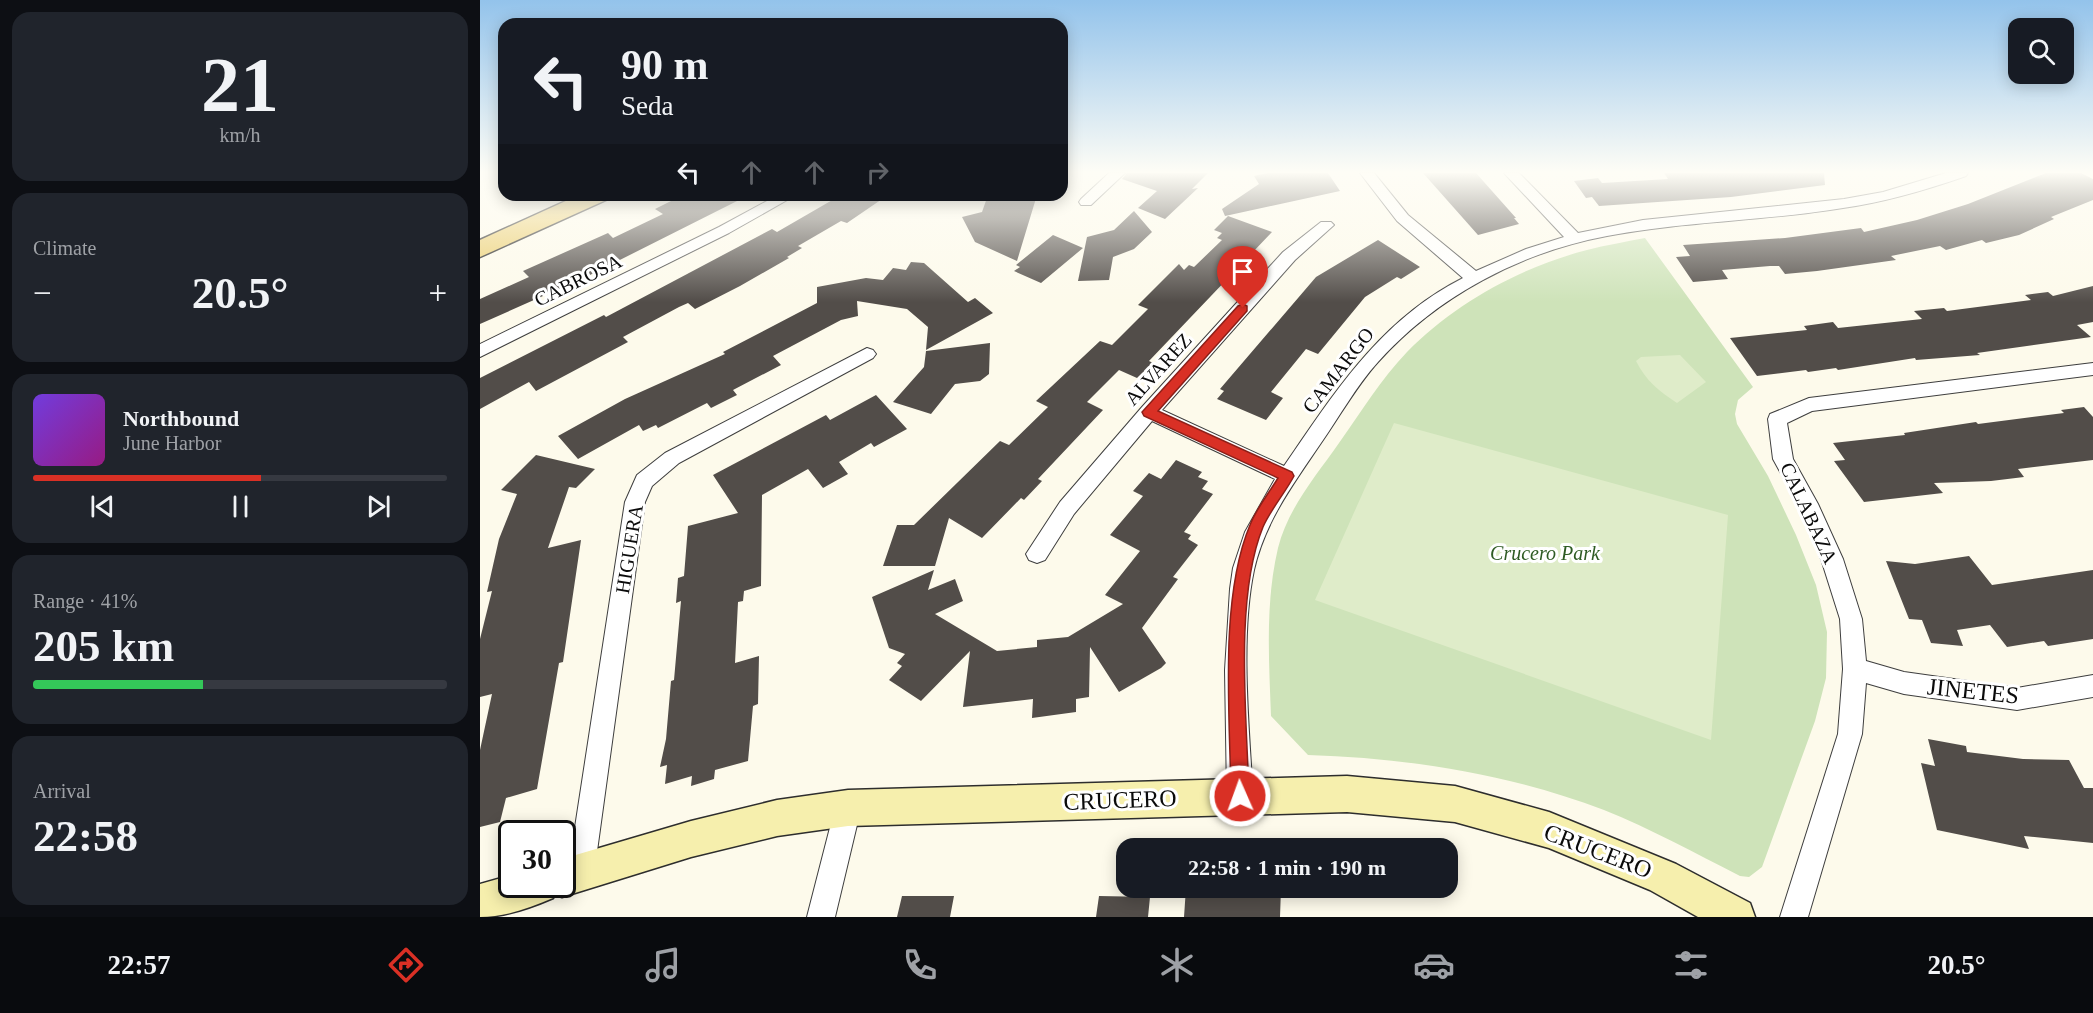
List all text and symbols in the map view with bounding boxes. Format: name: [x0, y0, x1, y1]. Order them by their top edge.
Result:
map controls: [2008, 18, 2074, 84]
button: search: [2008, 18, 2074, 84]
text: 21: [201, 41, 279, 128]
icon: left: [522, 42, 600, 120]
text: 90 m: [621, 42, 709, 88]
text: Seda: [621, 91, 673, 121]
text: km/h: [219, 124, 261, 146]
icon: left: [672, 156, 705, 189]
icon: ahead: [735, 156, 768, 189]
icon: ahead: [798, 156, 831, 189]
icon: right: [861, 156, 894, 189]
text: Climate: [33, 237, 96, 259]
pin: [1217, 246, 1268, 308]
street label: CABROSA: [531, 249, 626, 311]
icon: arrive: [1226, 255, 1259, 288]
text: 20.5°: [192, 268, 288, 318]
text: −: [33, 275, 52, 311]
text: +: [428, 275, 447, 311]
street label: CAMARGO: [1298, 323, 1378, 417]
street label: ALVAREZ: [1120, 329, 1196, 409]
text: Northbound: [123, 406, 239, 431]
text: June Harbor: [123, 432, 221, 454]
street label: CALABAZA: [1776, 459, 1842, 567]
icon: previous: [86, 490, 119, 523]
icon: pause: [224, 490, 257, 523]
icon: next: [362, 490, 395, 523]
street label: HIGUERA: [611, 502, 647, 595]
park label: Crucero Park: [1490, 542, 1601, 564]
text: Range · 41%: [33, 590, 137, 612]
text: 205 km: [33, 621, 174, 671]
street label: JINETES: [1926, 673, 2020, 709]
position arrow: [1208, 764, 1272, 828]
text: Arrival: [33, 780, 91, 802]
street label: CRUCERO: [1063, 785, 1177, 815]
text: 22:58: [33, 811, 138, 861]
street label: CRUCERO: [1540, 819, 1656, 883]
speed limit sign: 30: [498, 820, 576, 898]
text: 22:58 · 1 min · 190 m: [1188, 855, 1386, 880]
icon: directions: [385, 944, 427, 986]
icon: music: [642, 944, 684, 986]
icon: phone: [899, 944, 941, 986]
icon: climate: [1156, 944, 1198, 986]
icon: car: [1413, 944, 1455, 986]
icon: filters: [1670, 944, 1712, 986]
text: 22:57: [107, 950, 170, 980]
text: 20.5°: [1927, 950, 1985, 980]

